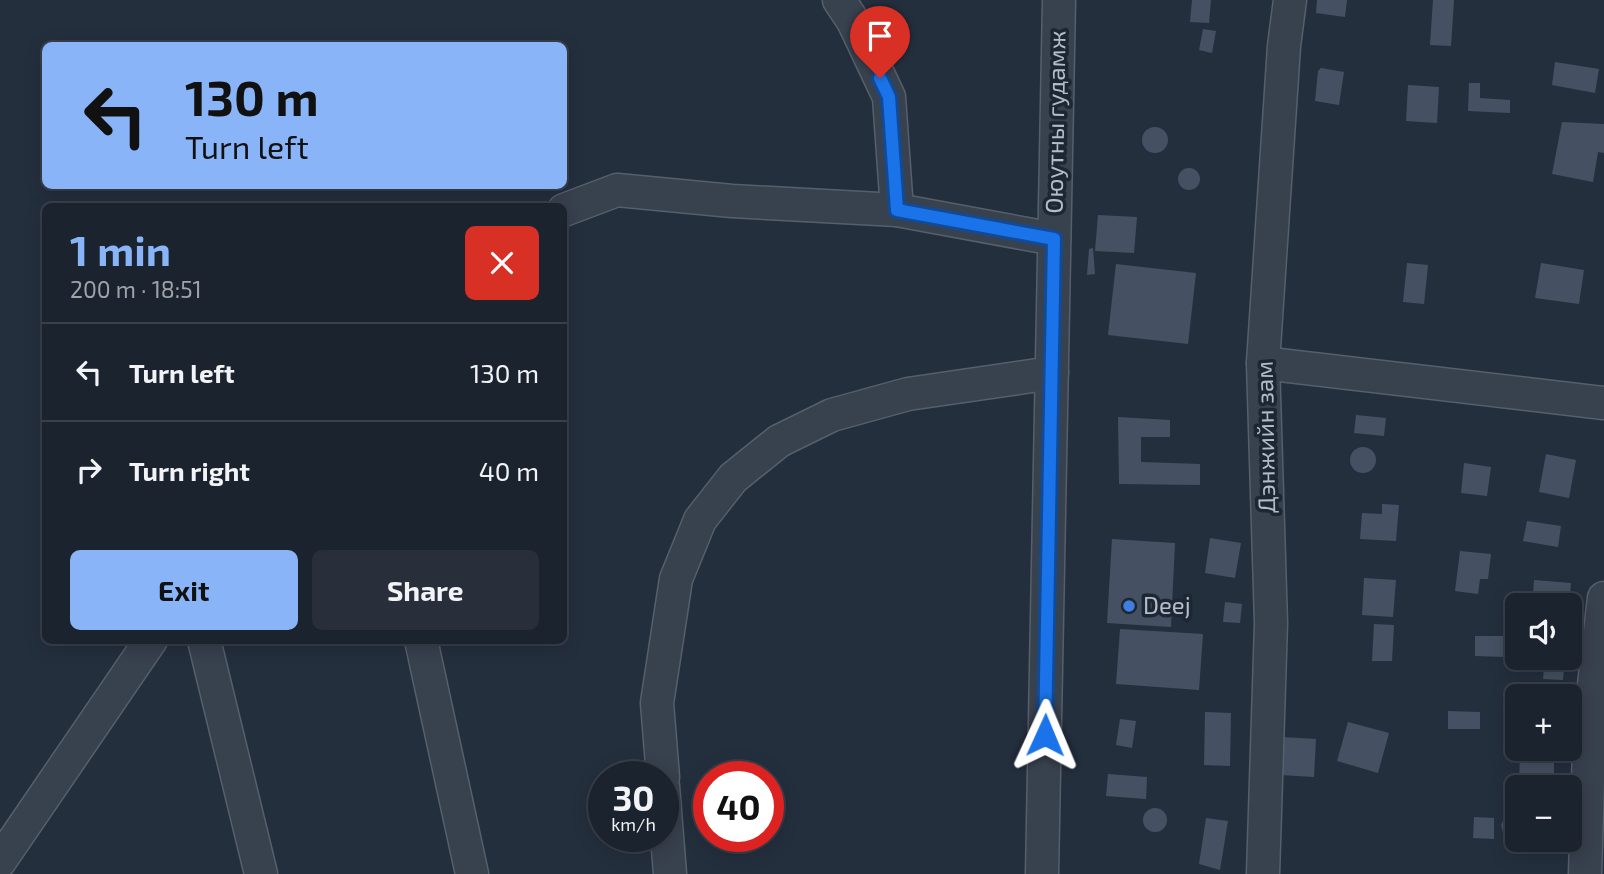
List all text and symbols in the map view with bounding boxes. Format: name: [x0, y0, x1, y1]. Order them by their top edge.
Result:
pin: [850, 6, 910, 78]
icon: arrive: [861, 17, 899, 55]
street label: Оюутны гудамж: [1038, 30, 1072, 214]
text: 130 m: [185, 67, 319, 126]
icon: left: [70, 70, 161, 161]
text: Turn left: [185, 127, 309, 165]
text: 1 min: [70, 224, 171, 274]
button: close: [465, 226, 539, 300]
text: 200 m · 18:51: [70, 275, 202, 303]
icon: left: [70, 353, 108, 391]
text: Turn left: [129, 357, 235, 388]
text: 130 m: [470, 357, 539, 388]
street label: Дэнжийн зам: [1249, 361, 1280, 513]
icon: right: [70, 451, 108, 489]
text: Turn right: [129, 455, 250, 486]
text: 40 m: [479, 455, 539, 486]
button: Exit: [70, 550, 298, 630]
button: Share: [312, 550, 539, 630]
place label: Deej: [1143, 590, 1191, 619]
map controls: [1505, 593, 1582, 852]
button: sound: [1505, 593, 1582, 670]
marker: Deej: [1121, 598, 1137, 614]
button: +: [1505, 684, 1582, 761]
position arrow: [1008, 698, 1082, 772]
speed limit sign: 40: [693, 761, 784, 852]
button: −: [1505, 775, 1582, 852]
text: 30: [613, 776, 654, 818]
text: km/h: [611, 813, 656, 835]

